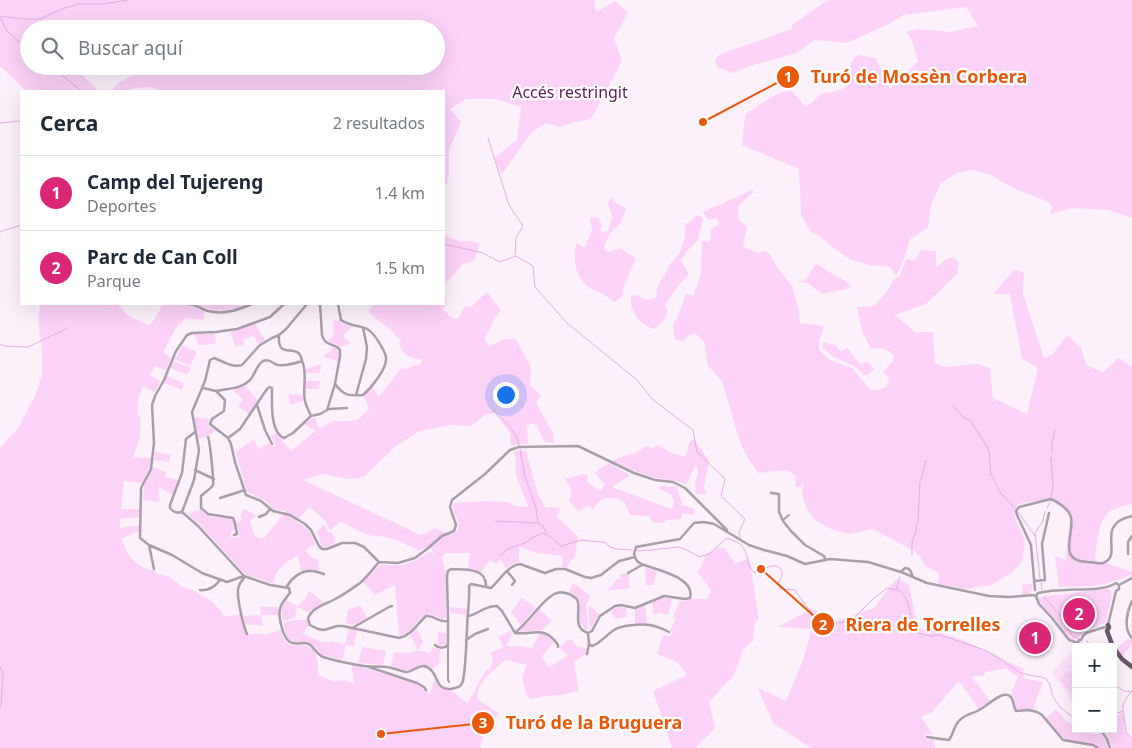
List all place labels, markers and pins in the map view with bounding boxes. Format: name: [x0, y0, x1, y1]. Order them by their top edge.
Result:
callout: Turó de Mossèn Corbera: [776, 61, 1037, 94]
pin: 2: [1063, 595, 1095, 633]
callout: Riera de Torrelles: [810, 608, 1010, 641]
pin: 1: [1019, 619, 1051, 657]
callout: Turó de la Bruguera: [471, 706, 692, 739]

